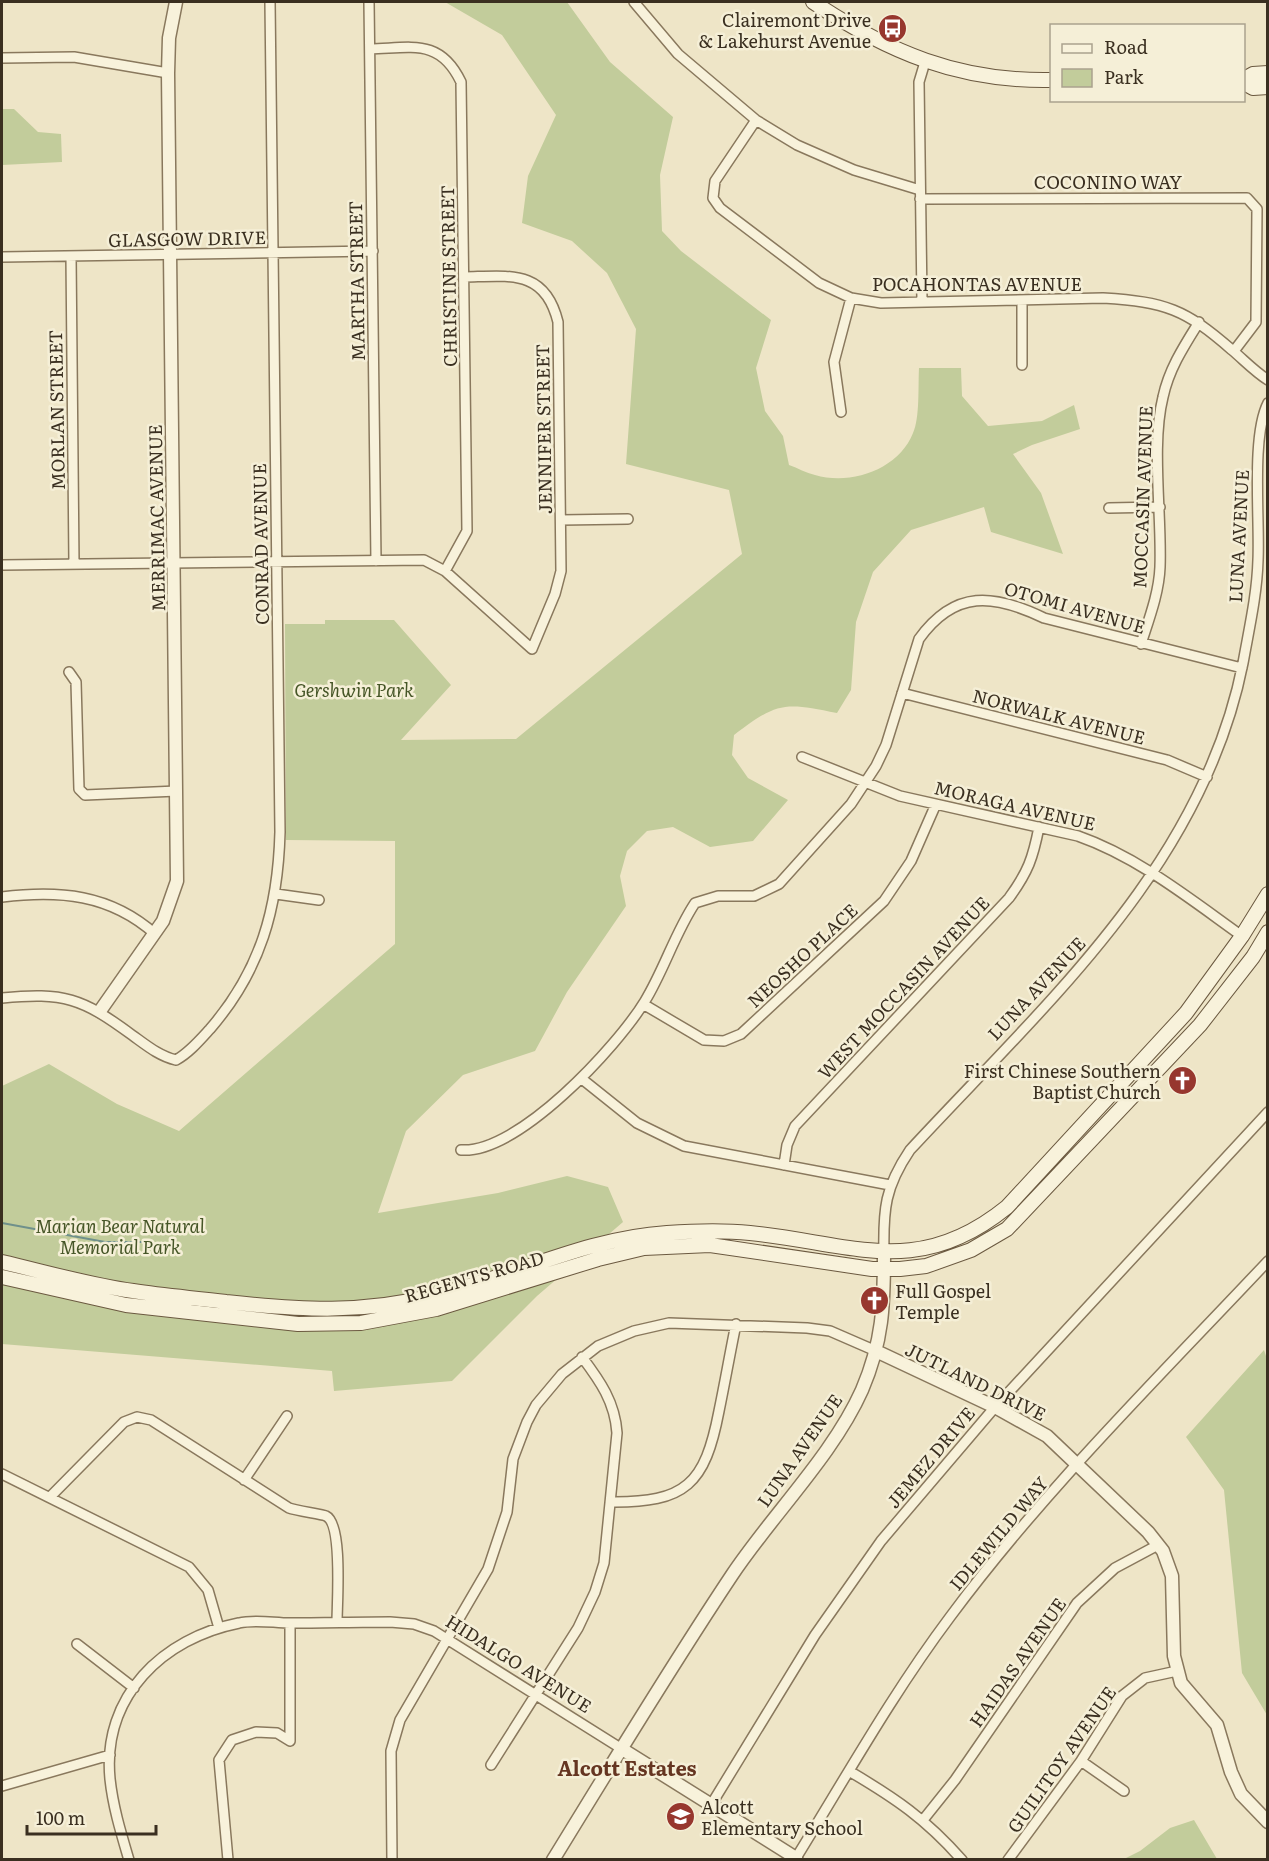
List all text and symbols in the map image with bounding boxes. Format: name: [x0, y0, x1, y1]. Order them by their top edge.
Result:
place label: Clairemont Drive & Lakehurst Avenue: [698, 6, 871, 54]
bus stop icon: Clairemont Drive & Lakehurst Avenue: [876, 13, 908, 45]
legend: [1050, 24, 1245, 102]
text: Road: [1104, 33, 1148, 60]
text: Park: [1104, 63, 1145, 90]
street label: COCONINO WAY: [1034, 168, 1182, 195]
street label: CHRISTINE STREET: [433, 185, 463, 367]
street label: MARTHA STREET: [341, 201, 371, 361]
street label: GLASGOW DRIVE: [108, 223, 266, 253]
street label: POCAHONTAS AVENUE: [872, 270, 1082, 297]
street label: MORLAN STREET: [41, 330, 71, 490]
street label: JENNIFER STREET: [528, 344, 558, 514]
street label: MOCCASIN AVENUE: [1125, 405, 1159, 589]
street label: MERRIMAC AVENUE: [141, 424, 171, 612]
street label: CONRAD AVENUE: [245, 463, 275, 625]
street label: LUNA AVENUE: [1221, 469, 1255, 603]
street label: OTOMI AVENUE: [1001, 574, 1149, 640]
park label: Gershwin Park: [294, 676, 414, 703]
street label: NORWALK AVENUE: [970, 681, 1148, 751]
street label: MORAGA AVENUE: [932, 773, 1098, 837]
street label: WEST MOCCASIN AVENUE: [811, 889, 995, 1085]
street label: NEOSHO PLACE: [741, 897, 863, 1013]
street label: LUNA AVENUE: [981, 930, 1091, 1046]
place label: First Chinese Southern Baptist Church: [964, 1057, 1161, 1105]
church icon: First Chinese Southern Baptist Church: [1166, 1064, 1198, 1096]
park label: Marian Bear Natural Memorial Park: [35, 1212, 206, 1260]
street label: REGENTS ROAD: [401, 1243, 547, 1309]
place label: Full Gospel Temple: [895, 1277, 991, 1325]
church icon: Full Gospel Temple: [858, 1284, 890, 1316]
street label: JUTLAND DRIVE: [901, 1335, 1051, 1427]
street label: LUNA AVENUE: [750, 1388, 848, 1512]
street label: JEMEZ DRIVE: [879, 1400, 981, 1514]
street label: IDLEWILD WAY: [942, 1470, 1054, 1596]
street label: HAIDAS AVENUE: [962, 1591, 1072, 1733]
street label: HIDALGO AVENUE: [441, 1607, 597, 1719]
street label: GUILITOY AVENUE: [1000, 1680, 1122, 1838]
district label: Alcott Estates: [557, 1752, 697, 1782]
place label: Alcott Elementary School: [701, 1793, 863, 1841]
scale bar: [27, 1798, 156, 1836]
school or university icon: Alcott Elementary School: [664, 1800, 696, 1832]
text: 100 m: [36, 1804, 85, 1831]

